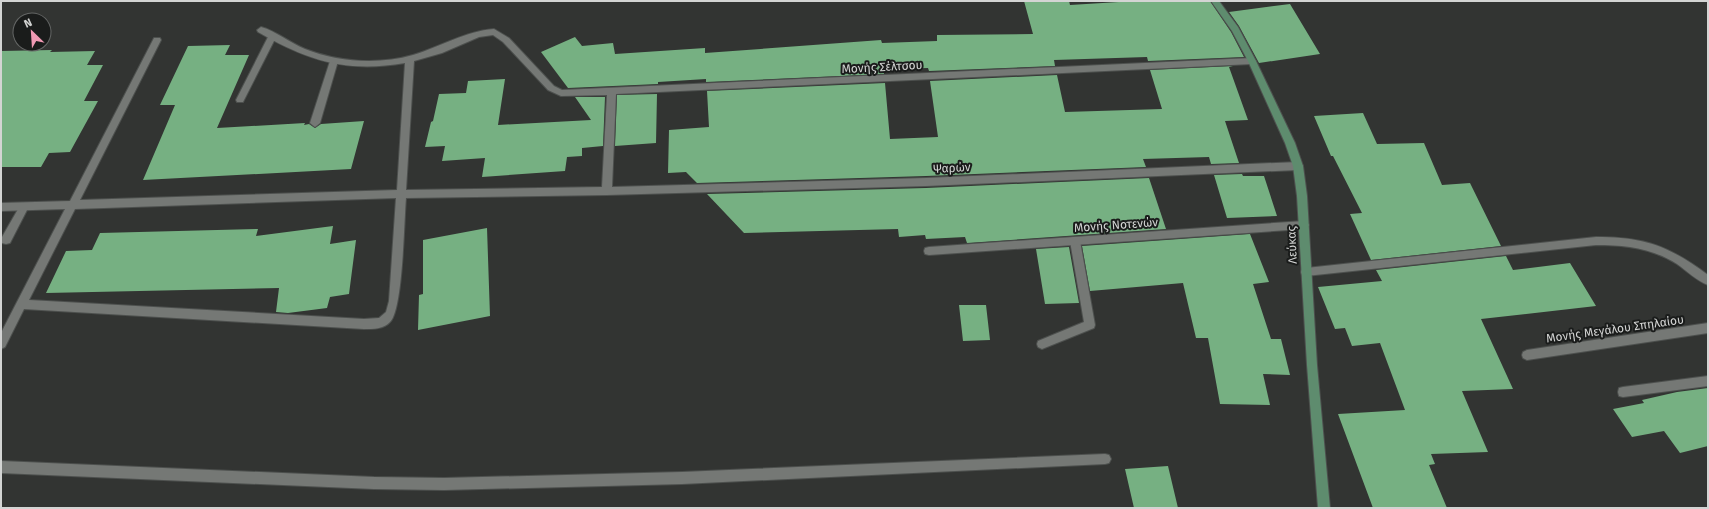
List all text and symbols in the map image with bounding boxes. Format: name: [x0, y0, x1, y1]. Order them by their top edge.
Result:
north arrow: [12, 12, 52, 52]
text: N: [22, 16, 34, 31]
street label: Μονής Σέλτσου: [841, 58, 923, 76]
street label: Ψαρών: [933, 160, 971, 176]
street label: Μονής Νοτενών: [1073, 215, 1159, 235]
street label: Λεύκας: [1284, 225, 1300, 264]
street label: Μονής Μεγάλου Σπηλαίου: [1545, 312, 1685, 346]

